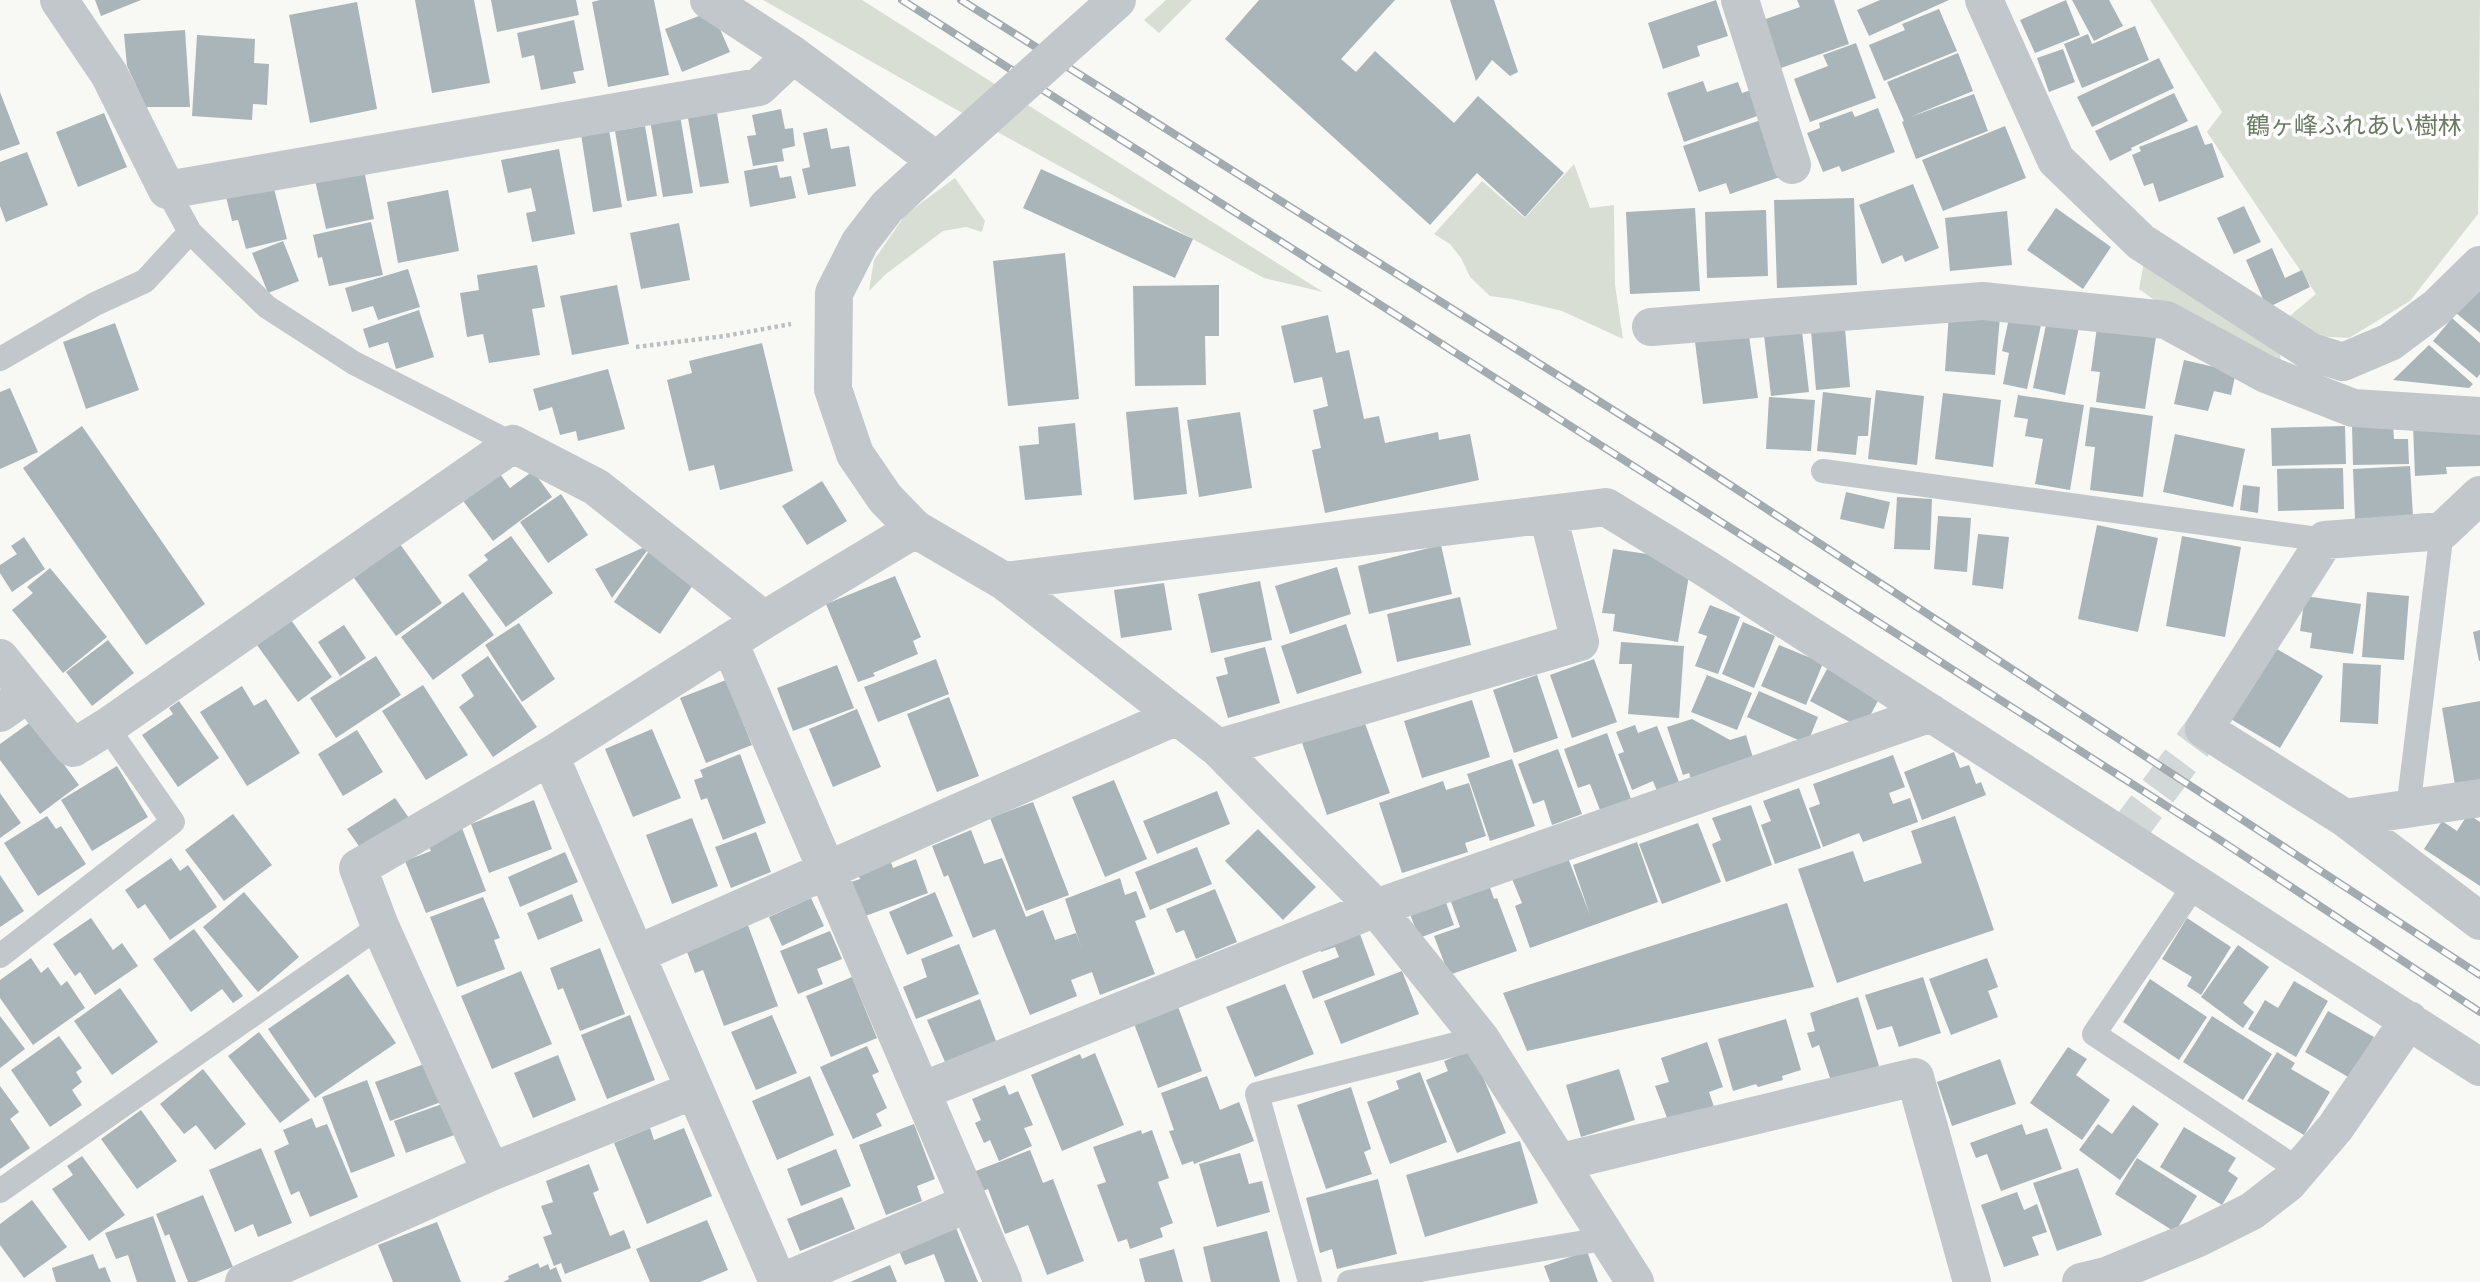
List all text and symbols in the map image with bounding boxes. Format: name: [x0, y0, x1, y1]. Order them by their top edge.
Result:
park label: 鶴ヶ峰ふれあい樹林: [2246, 110, 2462, 139]

